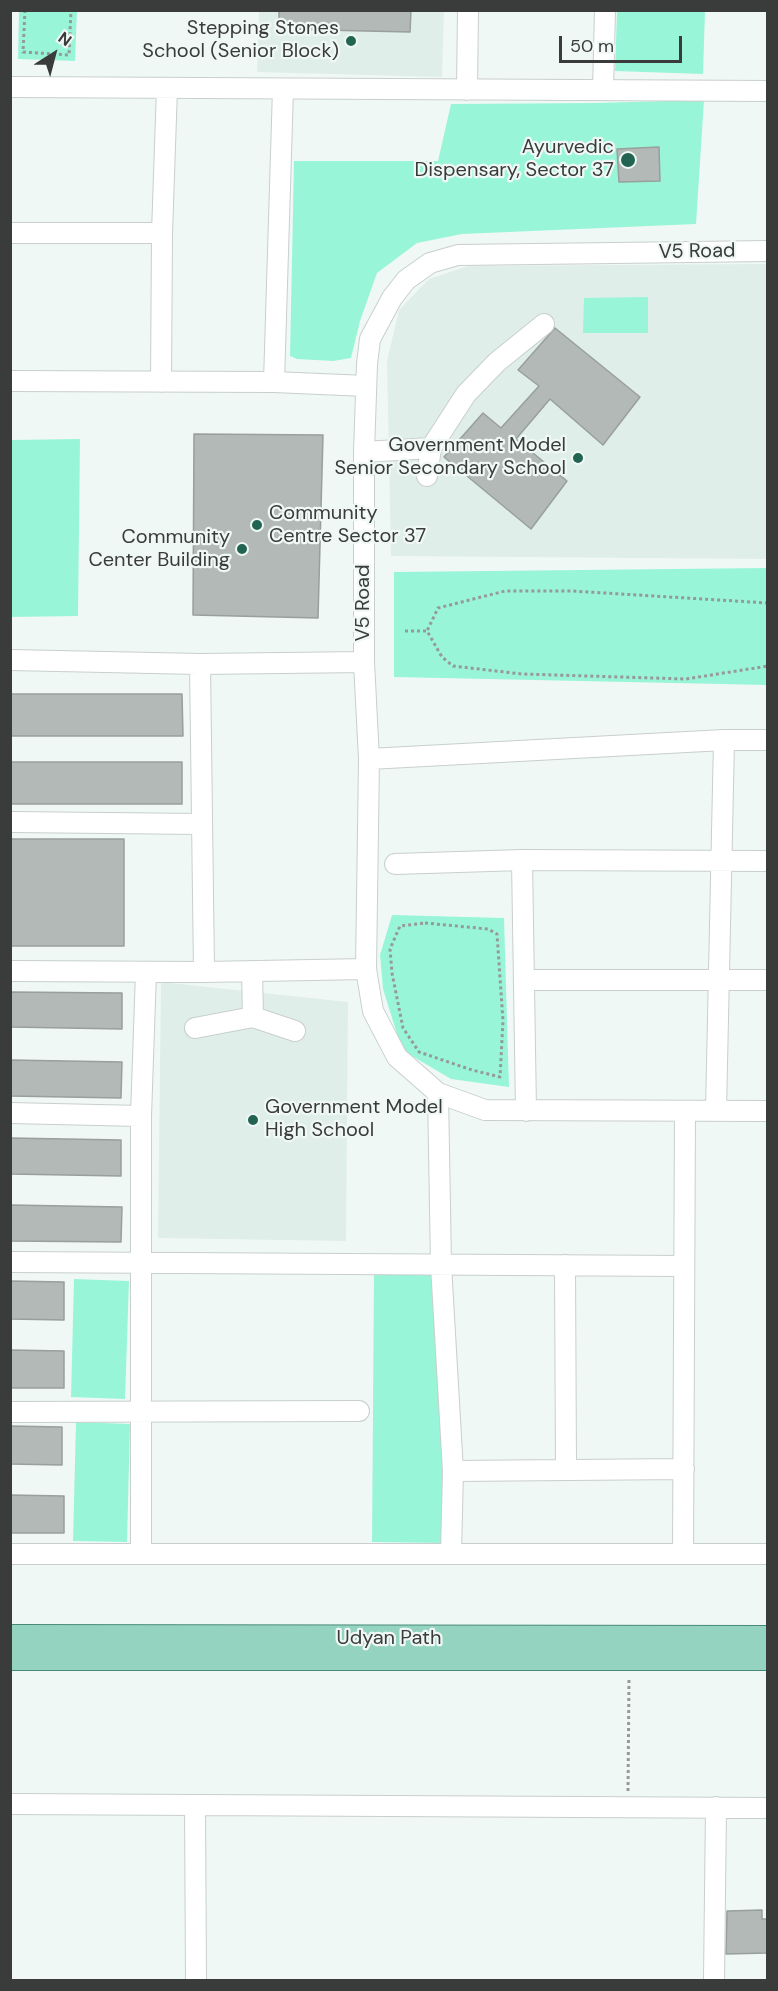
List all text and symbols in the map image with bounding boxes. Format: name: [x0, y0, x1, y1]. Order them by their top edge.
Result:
place label: Stepping Stones School (Senior Block): [142, 17, 339, 64]
north arrow: [24, 24, 84, 84]
scale bar: [562, 24, 685, 62]
text: N: [54, 27, 76, 51]
marker: Stepping Stones School (Senior Block): [344, 34, 358, 48]
text: 50 m: [570, 34, 614, 58]
place label: Ayurvedic Dispensary, Sector 37: [414, 136, 614, 183]
marker: Ayurvedic Dispensary, Sector 37: [619, 151, 637, 169]
street label: V5 Road: [658, 239, 736, 265]
place label: Government Model Senior Secondary School: [334, 434, 566, 481]
marker: Government Model Senior Secondary School: [571, 451, 585, 465]
place label: Community Centre Sector 37: [269, 502, 426, 549]
marker: Community Centre Sector 37: [250, 518, 264, 532]
place label: Community Center Building: [88, 526, 230, 573]
marker: Community Center Building: [235, 542, 249, 556]
street label: V5 Road: [352, 565, 376, 641]
place label: Government Model High School: [265, 1096, 443, 1143]
marker: Government Model High School: [246, 1113, 260, 1127]
street label: Udyan Path: [337, 1627, 441, 1651]

